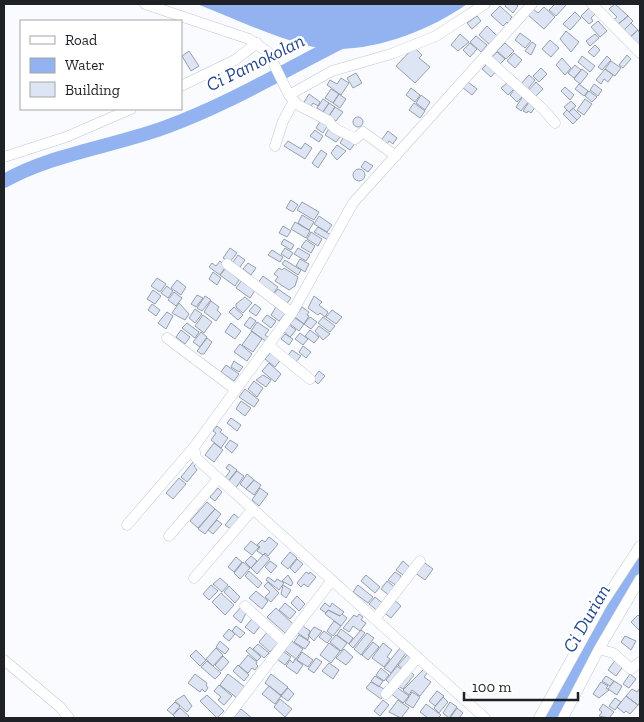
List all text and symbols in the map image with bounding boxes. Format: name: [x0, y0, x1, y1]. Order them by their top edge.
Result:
legend: [20, 20, 182, 110]
water label: Ci Pamokolan: [202, 29, 308, 96]
text: Road: [65, 31, 98, 49]
text: Water: [65, 56, 105, 74]
text: Building: [65, 81, 120, 99]
water label: Ci Durian: [558, 580, 615, 656]
scale bar: [464, 670, 578, 702]
text: 100 m: [472, 678, 511, 696]

